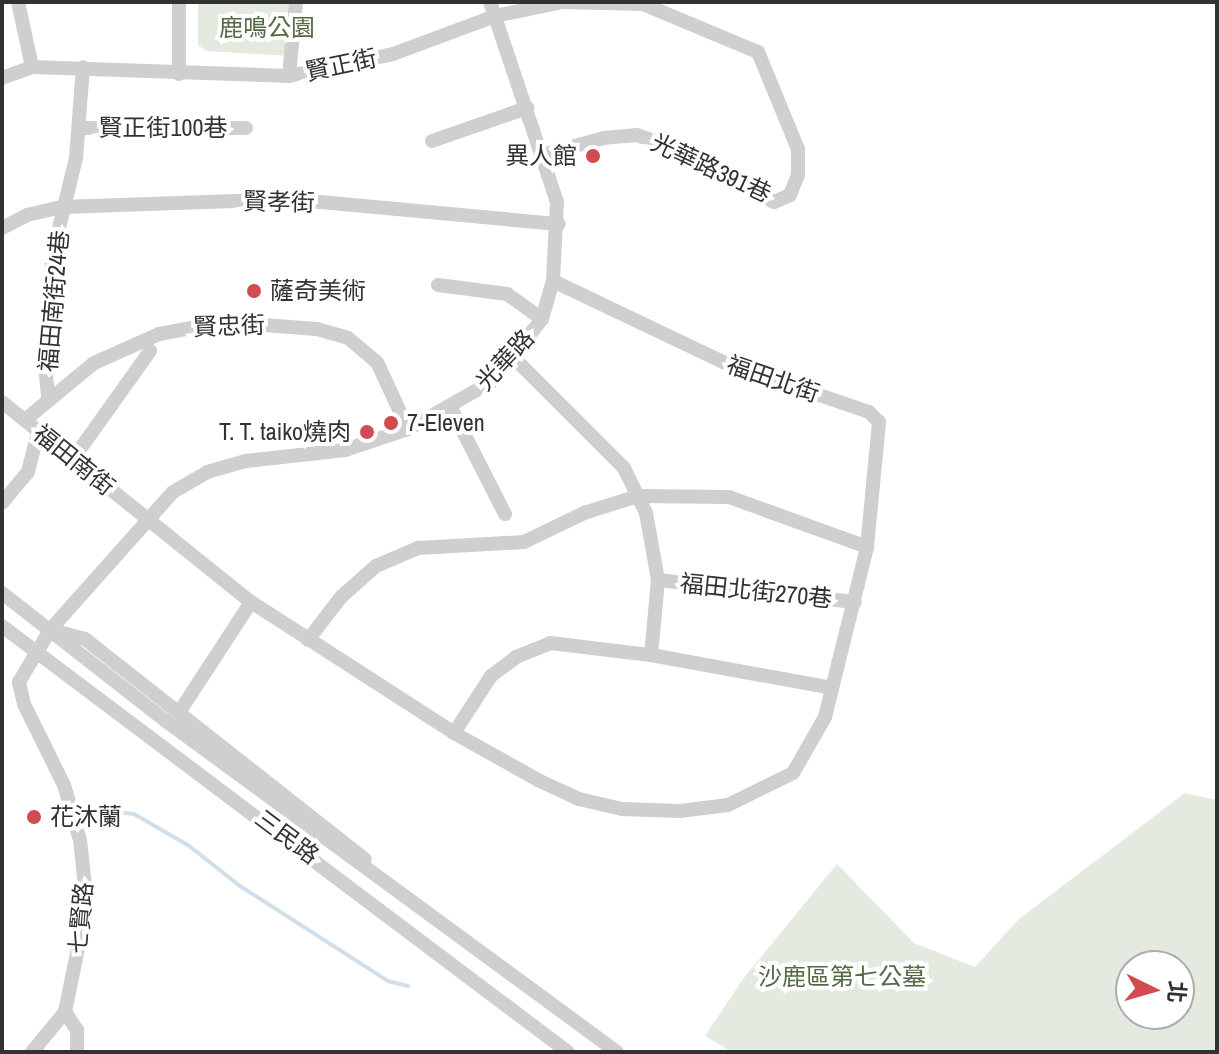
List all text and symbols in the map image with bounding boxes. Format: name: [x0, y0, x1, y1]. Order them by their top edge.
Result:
park label: 鹿鳴公園: [219, 14, 315, 42]
street label: 賢正街: [303, 43, 379, 87]
street label: 賢正街100巷: [99, 114, 227, 142]
street label: 光華路391巷: [647, 128, 775, 208]
place label: 異人館: [505, 142, 577, 170]
marker: 異人館: [584, 147, 602, 165]
street label: 賢孝街: [243, 187, 315, 217]
street label: 福田南街24巷: [33, 229, 75, 373]
place label: 薩奇美術: [270, 277, 366, 305]
marker: 薩奇美術: [245, 282, 263, 300]
street label: 賢忠街: [193, 310, 265, 342]
street label: 光華路: [470, 324, 540, 396]
street label: 福田北街: [723, 350, 823, 408]
place label: 7-Eleven: [407, 409, 485, 437]
marker: 7-Eleven: [382, 414, 400, 432]
place label: T. T. taiko燒肉: [219, 418, 351, 446]
street label: 福田南街: [28, 419, 120, 501]
marker: T. T. taiko燒肉: [358, 423, 376, 441]
street label: 福田北街270巷: [678, 569, 834, 613]
place label: 花沐蘭: [50, 803, 122, 831]
street label: 三民路: [250, 804, 324, 870]
marker: 花沐蘭: [25, 808, 43, 826]
street label: 七賢路: [64, 881, 98, 955]
north arrow: [1115, 950, 1195, 1030]
park label: 沙鹿區第七公墓: [758, 963, 926, 991]
text: 北: [1161, 980, 1193, 1004]

